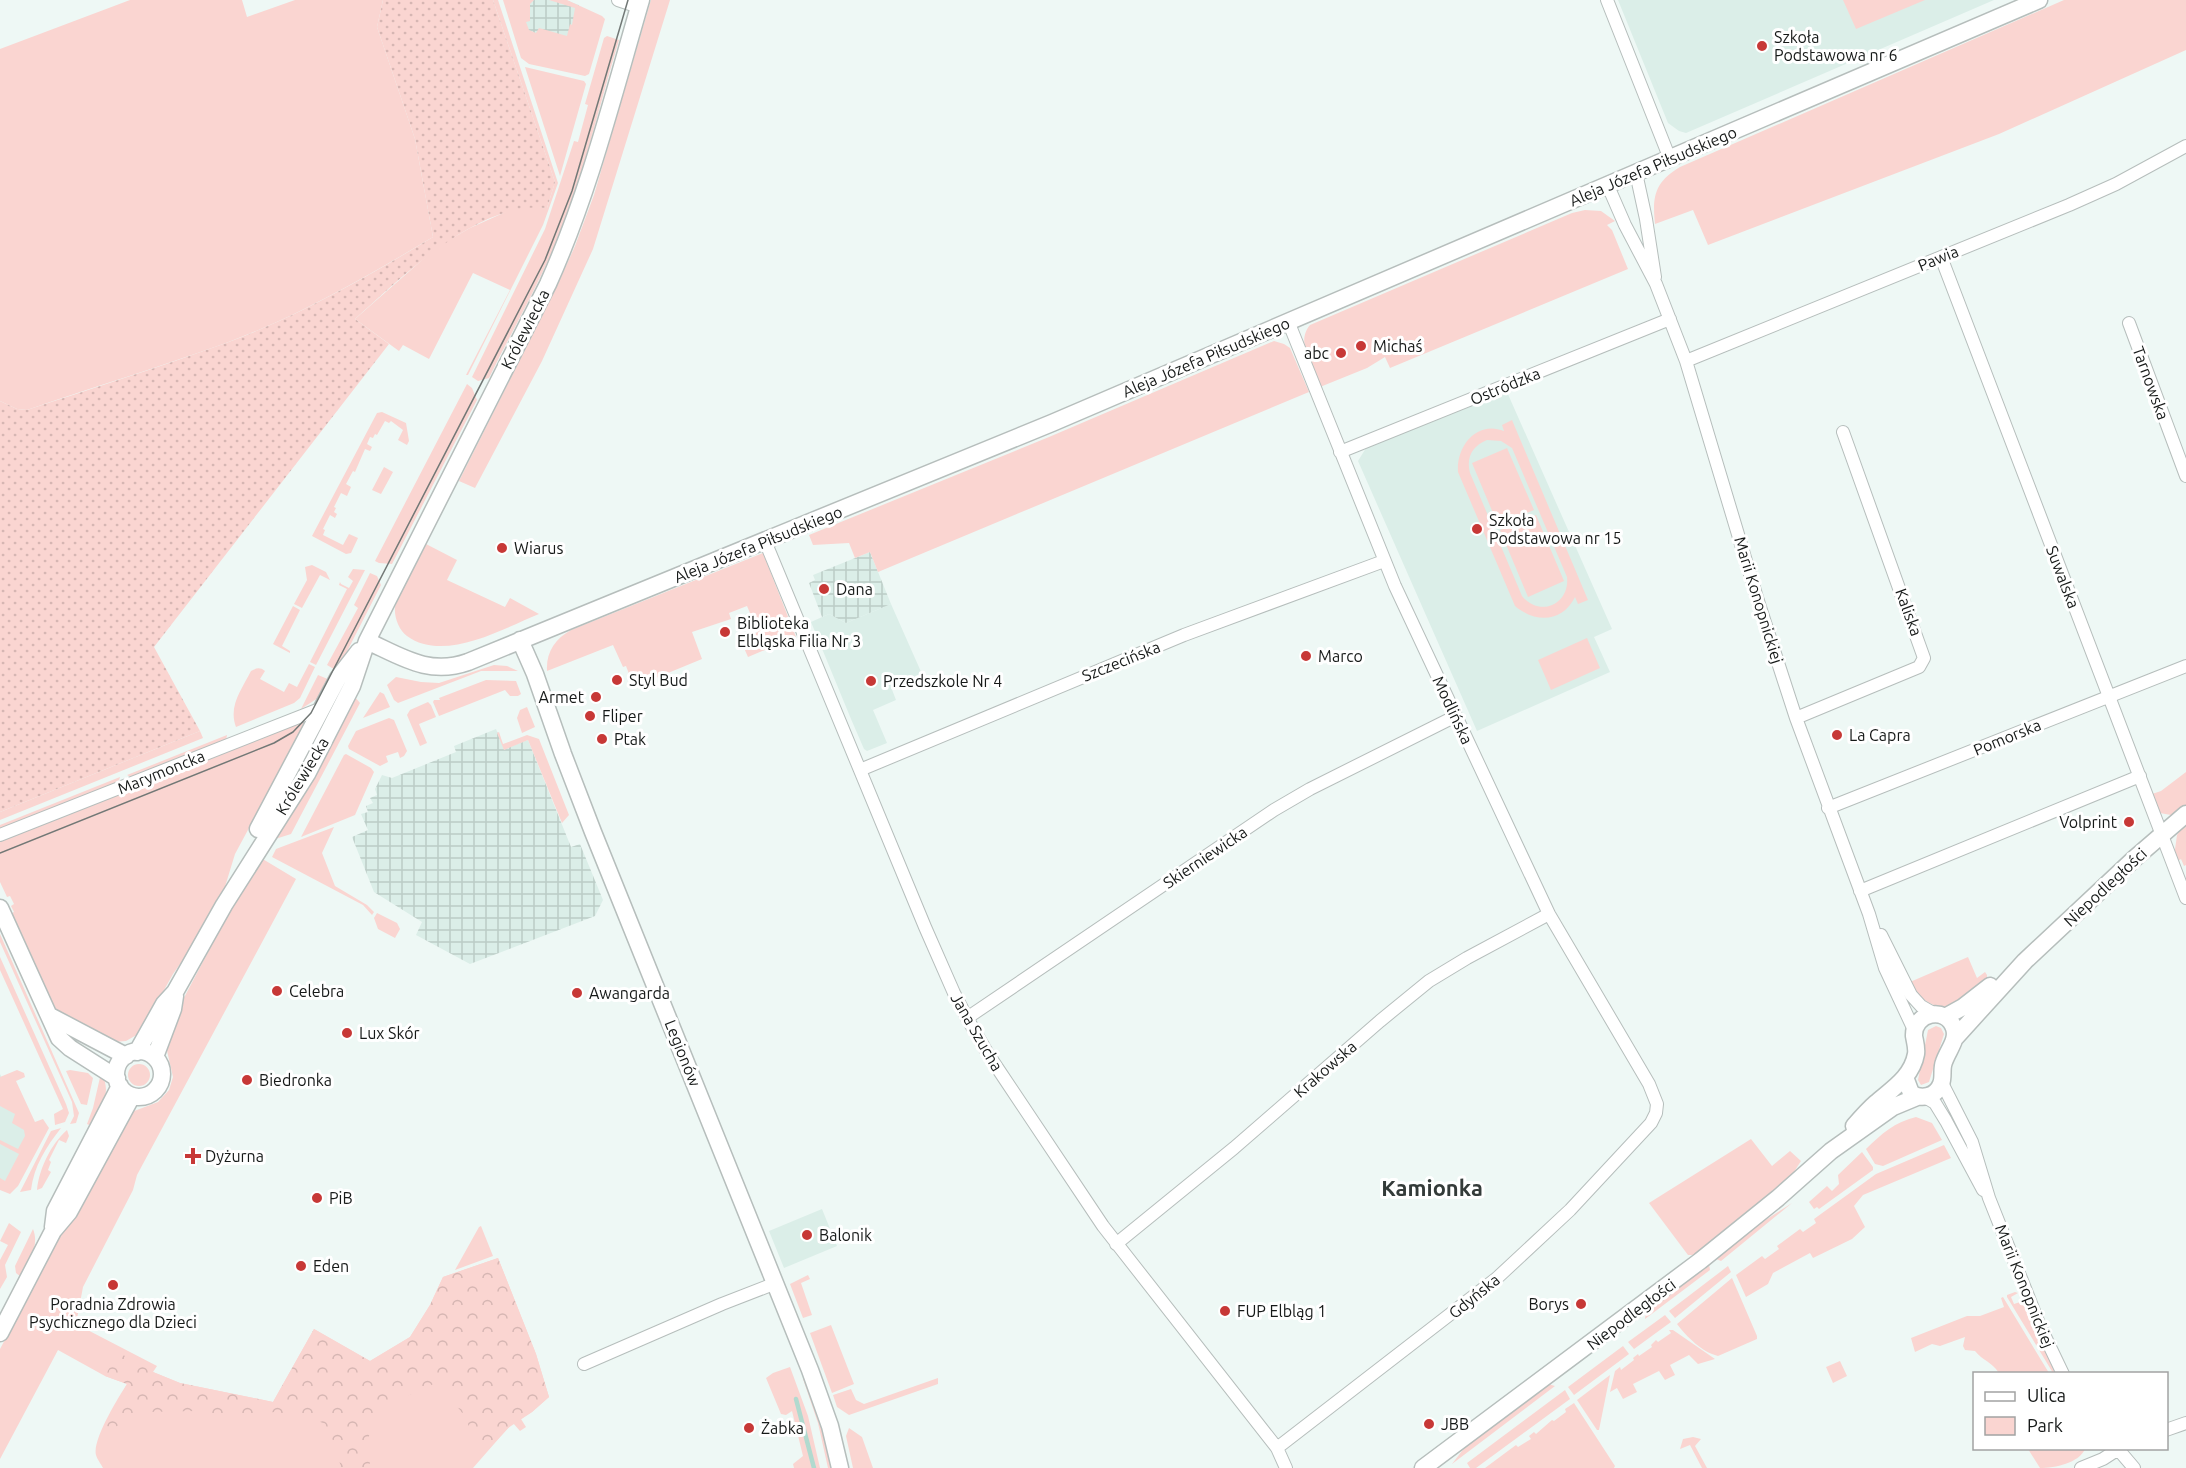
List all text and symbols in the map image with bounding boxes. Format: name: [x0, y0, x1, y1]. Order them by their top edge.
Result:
place label: Szkoła Podstawowa nr 6: [1774, 28, 1897, 64]
marker: Szkoła Podstawowa nr 6: [1755, 39, 1769, 53]
street label: Aleja Józefa Piłsudskiego: [1567, 123, 1739, 209]
street label: Pawia: [1915, 242, 1961, 274]
street label: Królewiecka: [497, 286, 553, 372]
street label: Aleja Józefa Piłsudskiego: [1120, 314, 1292, 400]
place label: Michaś: [1373, 337, 1423, 355]
marker: Michaś: [1354, 339, 1368, 353]
place label: abc: [1304, 344, 1330, 362]
street label: Tarnowska: [2129, 344, 2173, 422]
marker: abc: [1334, 346, 1348, 360]
street label: Ostródzka: [1467, 364, 1543, 408]
street label: Aleja Józefa Piłsudskiego: [671, 502, 845, 586]
place label: Szkoła Podstawowa nr 15: [1489, 511, 1621, 547]
marker: Szkoła Podstawowa nr 15: [1470, 522, 1484, 536]
street label: Marii Konopnickiej: [1731, 534, 1787, 666]
place label: Wiarus: [514, 539, 563, 557]
marker: Wiarus: [495, 541, 509, 555]
street label: Suwalska: [2043, 543, 2083, 611]
place label: Dana: [836, 580, 873, 598]
marker: Dana: [817, 582, 831, 596]
street label: Kaliska: [1892, 586, 1926, 638]
place label: Biblioteka Elbląska Filia Nr 3: [737, 614, 861, 650]
marker: Biblioteka Elbląska Filia Nr 3: [718, 625, 732, 639]
street label: Szczecińska: [1079, 637, 1163, 685]
place label: Marco: [1318, 647, 1363, 665]
marker: Marco: [1299, 649, 1313, 663]
place label: Styl Bud: [629, 671, 688, 689]
place label: Przedszkole Nr 4: [883, 672, 1002, 690]
marker: Styl Bud: [610, 673, 624, 687]
street label: Modlińska: [1429, 673, 1477, 747]
marker: Przedszkole Nr 4: [864, 674, 878, 688]
place label: Armet: [539, 688, 585, 706]
marker: Armet: [589, 690, 603, 704]
place label: Fliper: [602, 707, 643, 725]
marker: Fliper: [583, 709, 597, 723]
street label: Pomorska: [1971, 715, 2043, 759]
place label: La Capra: [1849, 726, 1911, 744]
marker: La Capra: [1830, 728, 1844, 742]
place label: Ptak: [614, 730, 646, 748]
marker: Ptak: [595, 732, 609, 746]
street label: Królewiecka: [272, 734, 332, 818]
street label: Marymoncka: [115, 746, 207, 798]
place label: Volprint: [2059, 813, 2118, 831]
marker: Volprint: [2122, 815, 2136, 829]
street label: Skierniewicka: [1160, 822, 1250, 892]
street label: Niepodległości: [2060, 844, 2150, 930]
place label: Celebra: [289, 982, 344, 1000]
marker: Celebra: [270, 984, 284, 998]
place label: Awangarda: [589, 984, 670, 1002]
marker: Awangarda: [570, 986, 584, 1000]
street label: Jana Szucha: [948, 990, 1006, 1074]
street label: Legionów: [661, 1017, 705, 1090]
place label: Lux Skór: [359, 1024, 420, 1042]
marker: Lux Skór: [340, 1026, 354, 1040]
street label: Krakowska: [1290, 1037, 1360, 1101]
place label: Biedronka: [259, 1071, 332, 1089]
marker: Biedronka: [240, 1073, 254, 1087]
place label: Dyżurna: [205, 1147, 264, 1165]
marker: Dyżurna: [186, 1149, 200, 1163]
district label: Kamionka: [1381, 1175, 1483, 1200]
place label: PiB: [329, 1189, 353, 1207]
marker: PiB: [310, 1191, 324, 1205]
street label: Marii Konopnickiej: [1992, 1222, 2058, 1350]
place label: Balonik: [819, 1226, 872, 1244]
marker: Balonik: [800, 1228, 814, 1242]
place label: Eden: [313, 1257, 349, 1275]
marker: Eden: [294, 1259, 308, 1273]
street label: Gdyńska: [1445, 1270, 1503, 1322]
street label: Niepodległości: [1583, 1275, 1679, 1353]
marker: Poradnia Zdrowia Psychicznego dla Dzieci: [106, 1278, 120, 1292]
place label: Poradnia Zdrowia Psychicznego dla Dzieci: [29, 1295, 197, 1331]
place label: Borys: [1528, 1295, 1569, 1313]
marker: Borys: [1574, 1297, 1588, 1311]
place label: FUP Elbląg 1: [1237, 1302, 1326, 1320]
marker: FUP Elbląg 1: [1218, 1304, 1232, 1318]
legend: [1973, 1372, 2168, 1450]
text: Ulica: [2027, 1385, 2066, 1405]
place label: JBB: [1441, 1415, 1469, 1433]
text: Park: [2027, 1415, 2063, 1435]
marker: JBB: [1422, 1417, 1436, 1431]
place label: Żabka: [761, 1419, 804, 1437]
marker: Żabka: [742, 1421, 756, 1435]

